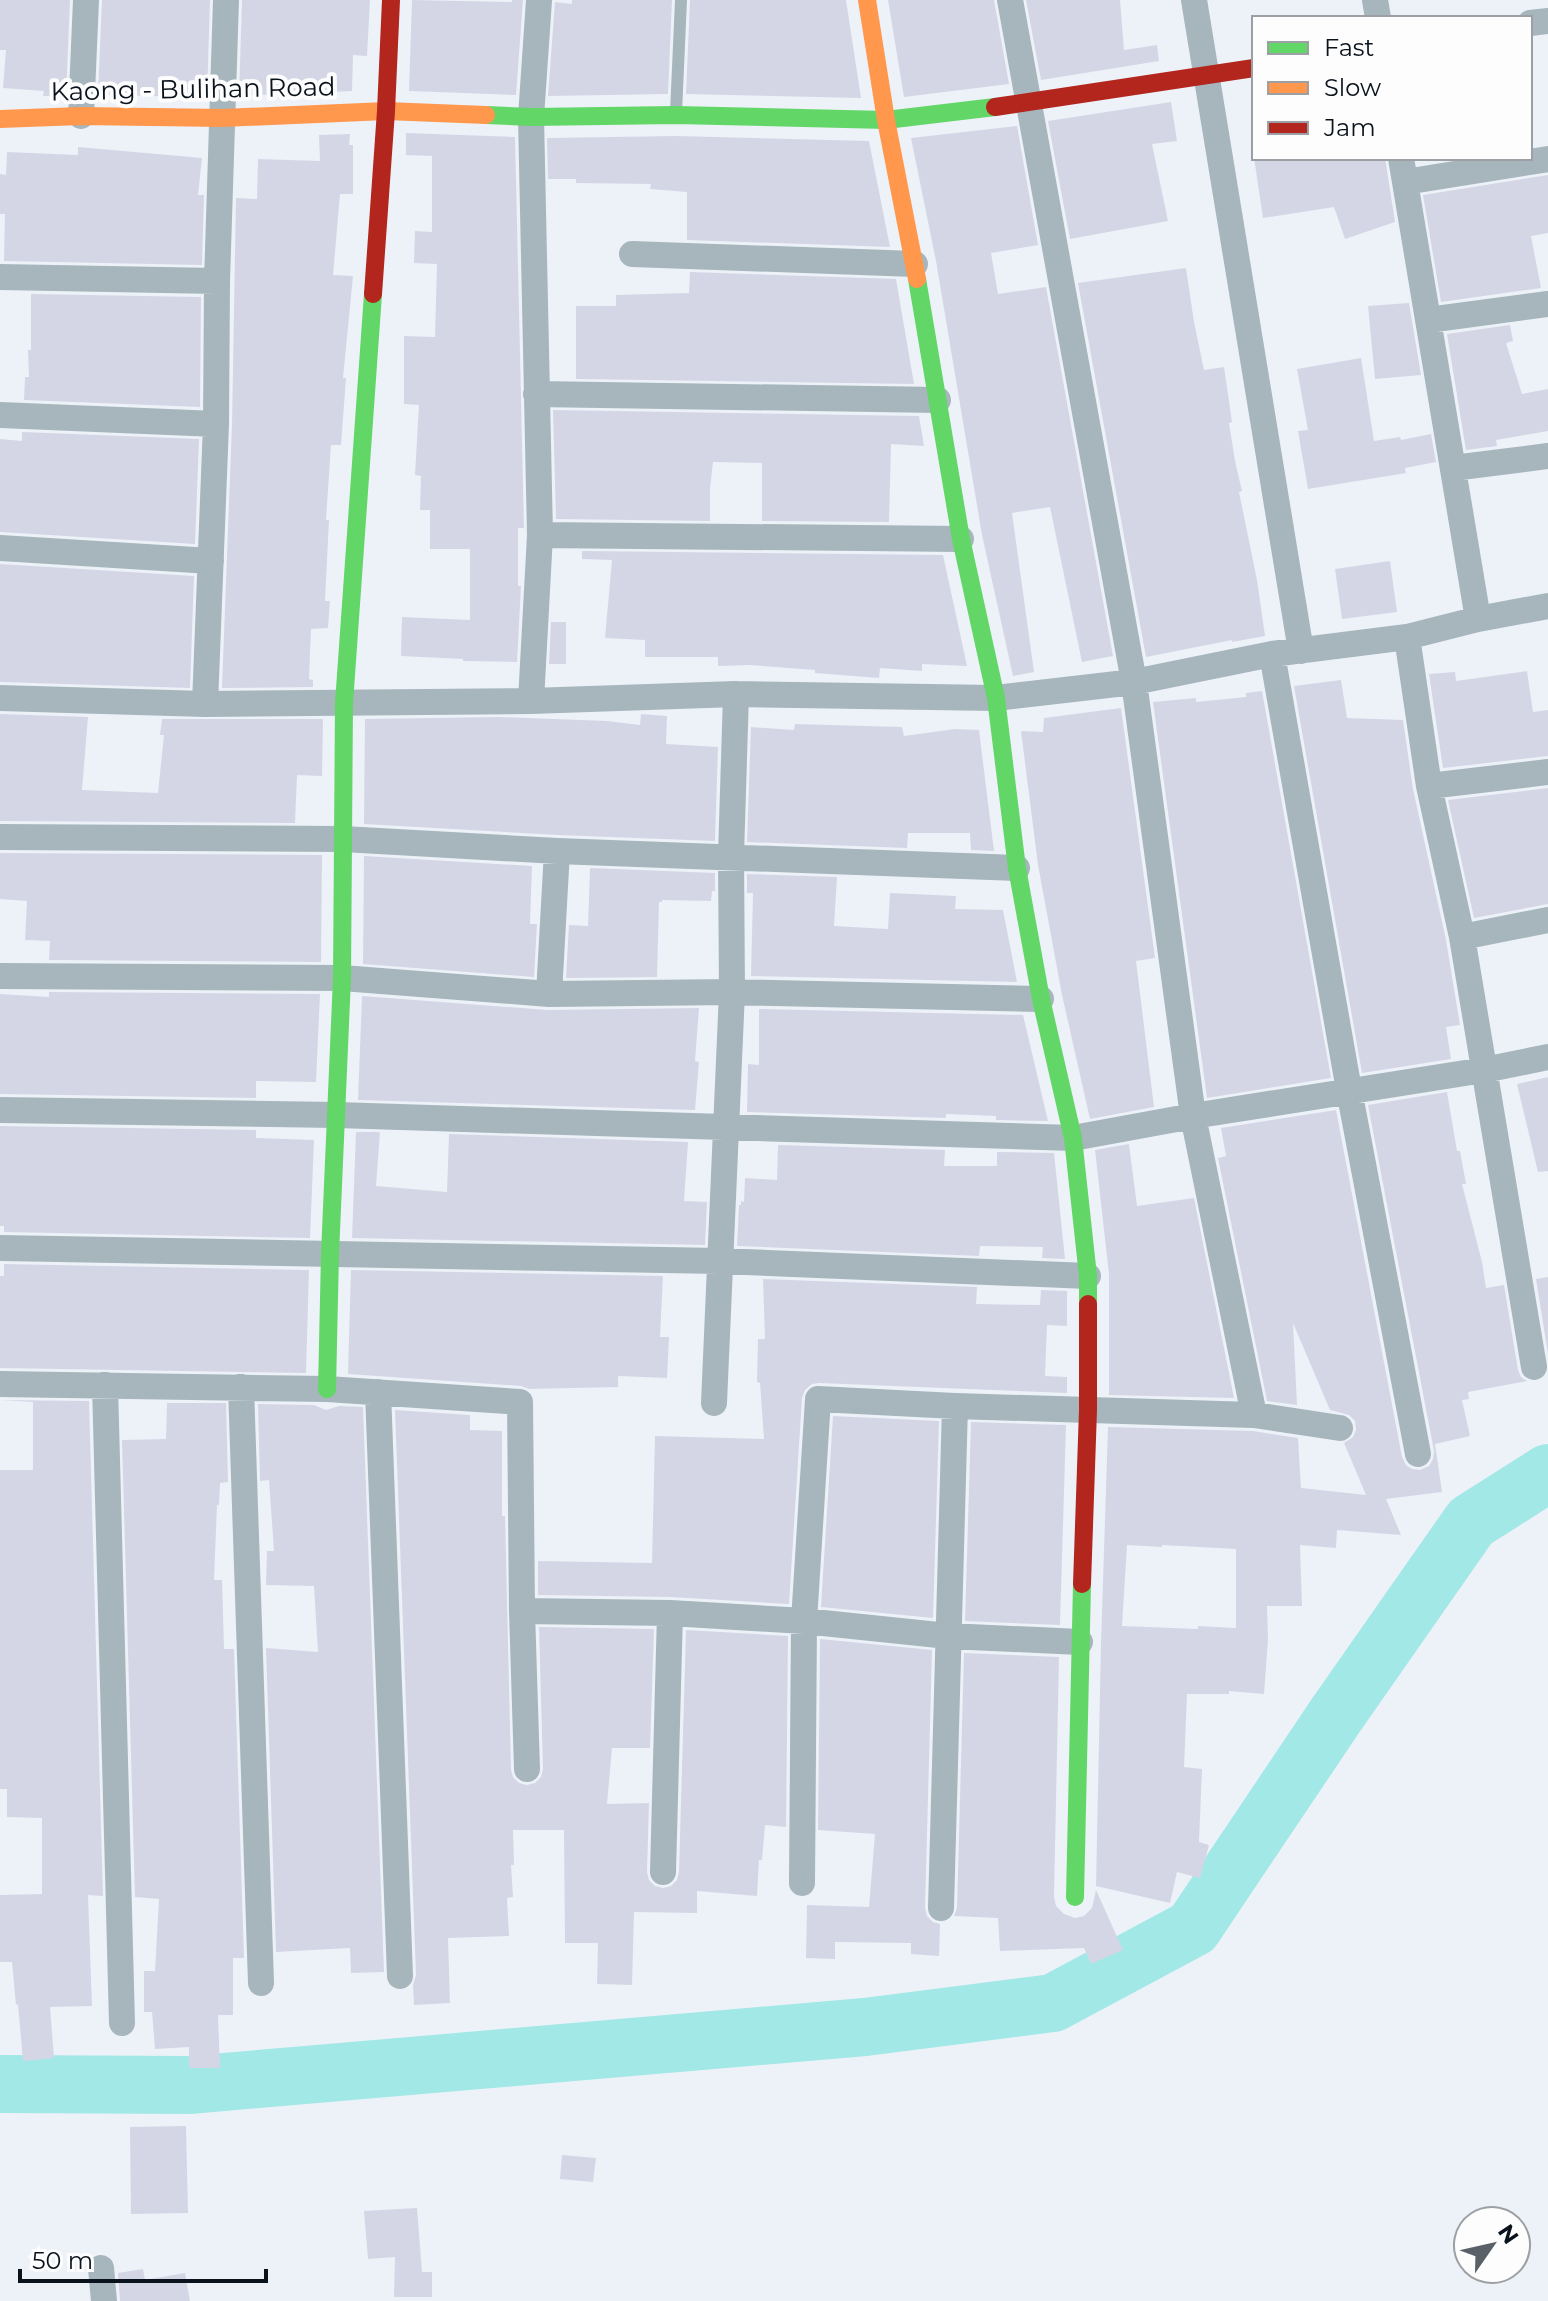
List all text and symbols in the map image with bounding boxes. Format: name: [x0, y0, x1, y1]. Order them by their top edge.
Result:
legend: [1252, 16, 1532, 160]
text: Fast: [1324, 33, 1375, 62]
street label: Kaong - Bulihan Road: [50, 71, 336, 107]
text: Slow: [1324, 73, 1381, 102]
text: Jam: [1323, 113, 1376, 142]
north arrow: [1452, 2205, 1532, 2285]
text: N: [1492, 2219, 1524, 2249]
scale bar: [20, 2233, 266, 2283]
text: 50 m: [32, 2246, 93, 2275]

